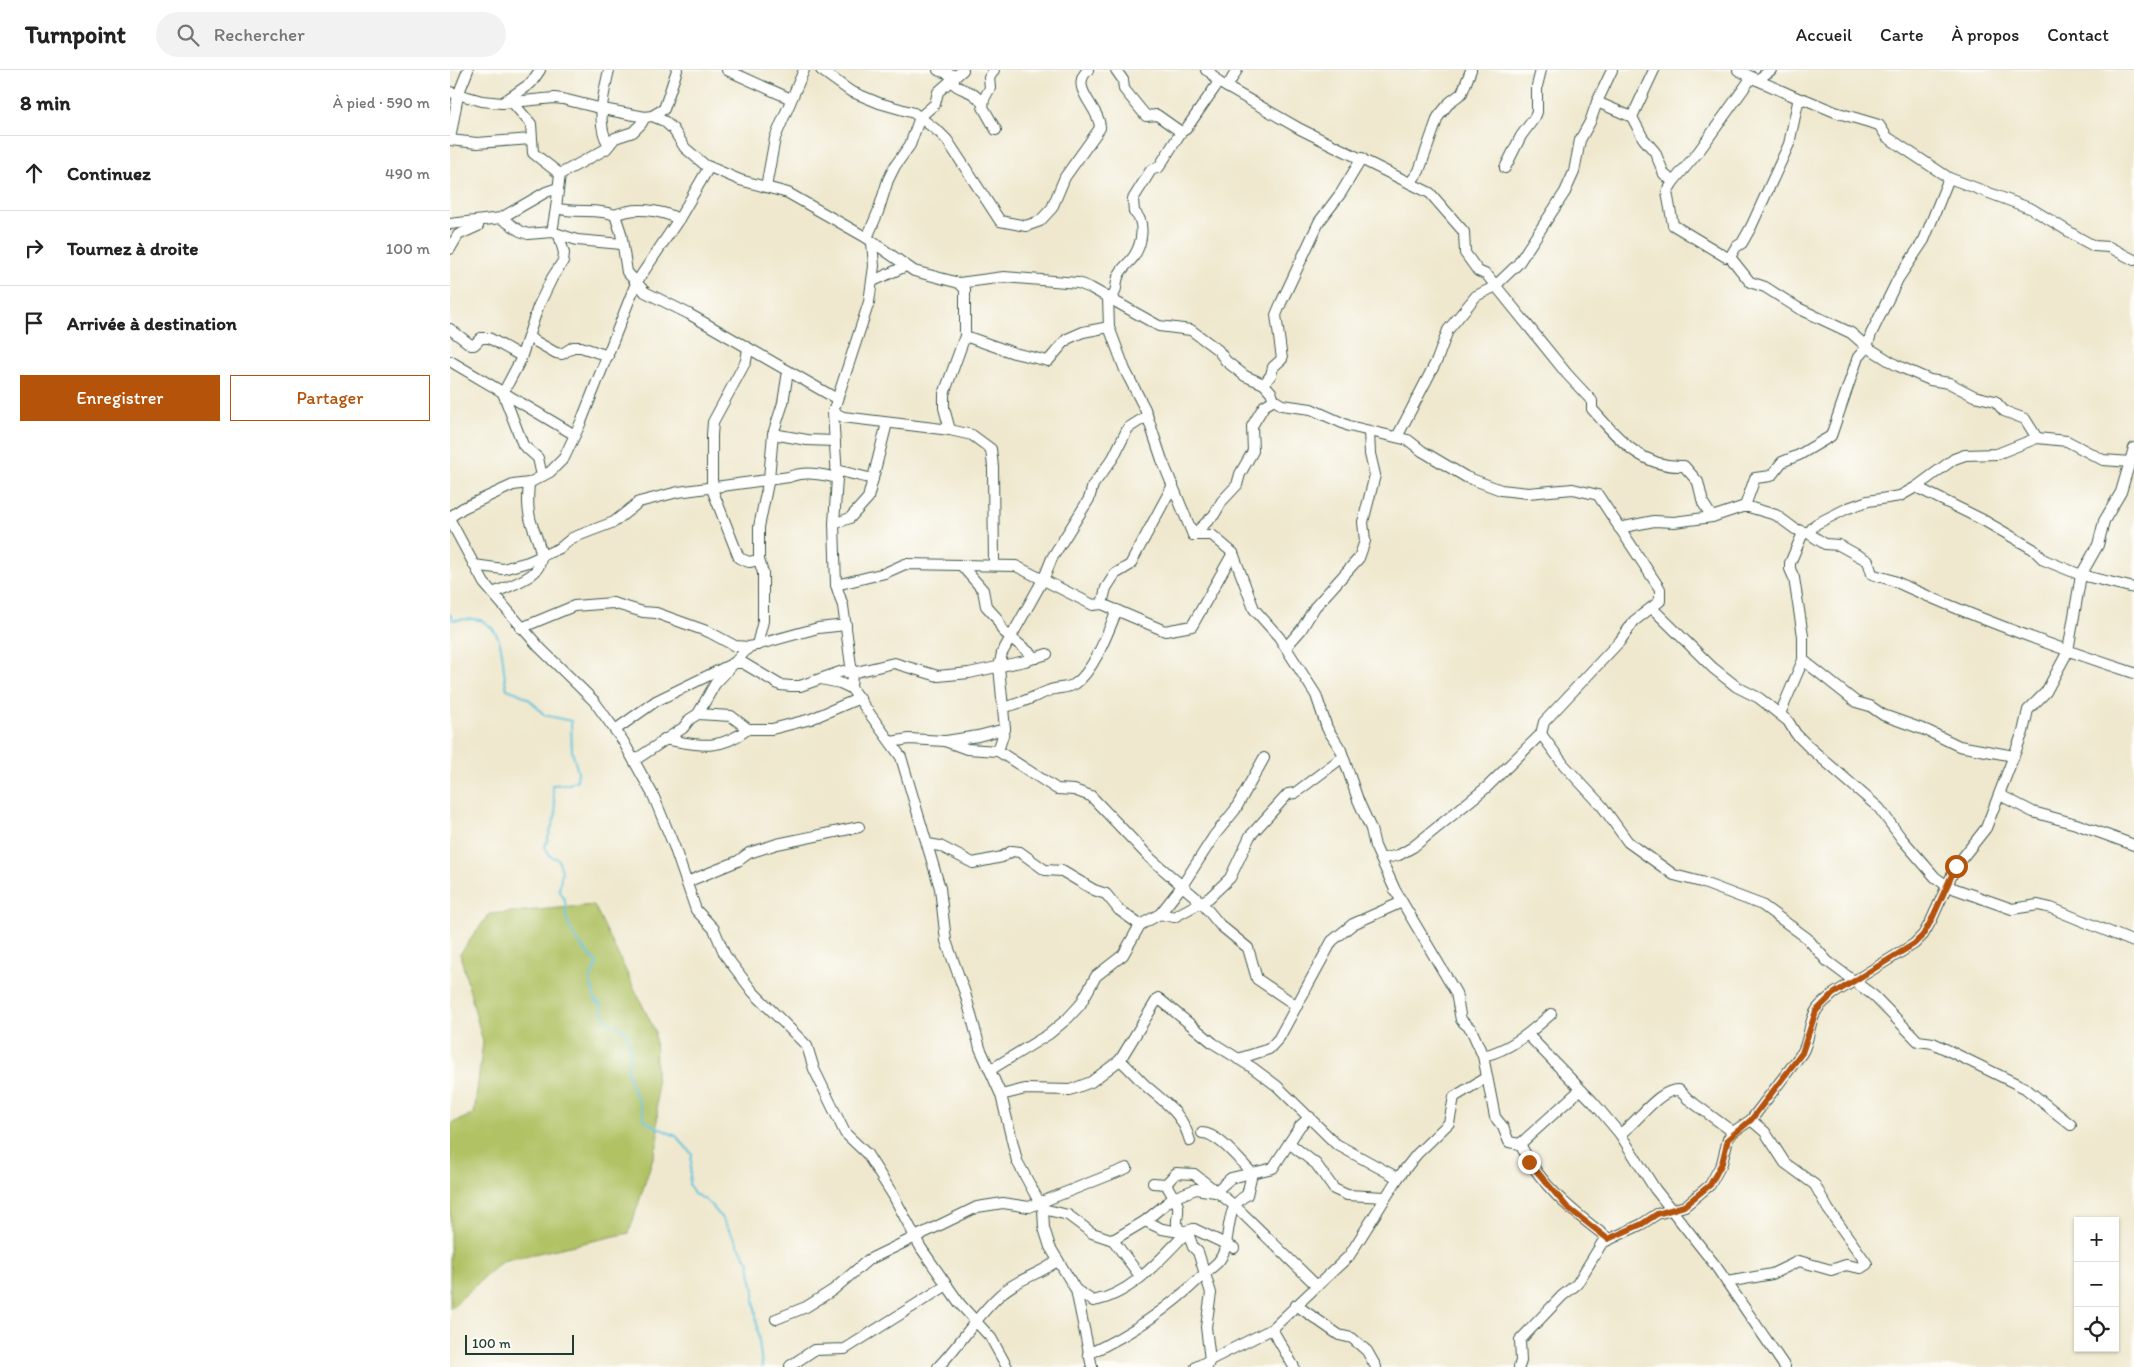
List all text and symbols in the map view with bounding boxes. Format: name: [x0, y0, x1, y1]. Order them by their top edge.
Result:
search box: [156, 12, 506, 57]
text: Turnpoint: [25, 20, 126, 49]
icon: search: [174, 21, 202, 49]
text: Rechercher: [214, 23, 305, 46]
text: Accueil: [1796, 24, 1852, 46]
text: Carte: [1880, 24, 1923, 46]
text: À propos: [1951, 24, 2019, 46]
text: Contact: [2047, 24, 2109, 46]
text: 8 min: [20, 90, 70, 115]
text: À pied · 590 m: [333, 93, 430, 112]
icon: ahead: [20, 159, 48, 187]
text: Continuez: [67, 162, 151, 185]
text: 490 m: [385, 164, 430, 183]
icon: right: [20, 234, 48, 262]
text: Tournez à droite: [67, 237, 199, 260]
text: 100 m: [386, 239, 430, 258]
icon: arrive: [20, 309, 48, 337]
text: Arrivée à destination: [67, 312, 237, 335]
button: Enregistrer: [20, 375, 220, 421]
button: Partager: [230, 375, 430, 421]
route start: [1945, 855, 1968, 878]
route end: [1518, 1151, 1541, 1174]
map controls: [2074, 1217, 2119, 1352]
button: +: [2074, 1217, 2119, 1262]
button: −: [2074, 1262, 2119, 1307]
button: locate: [2074, 1307, 2119, 1352]
scale bar: [465, 1332, 574, 1355]
text: 100 m: [472, 1335, 511, 1352]

